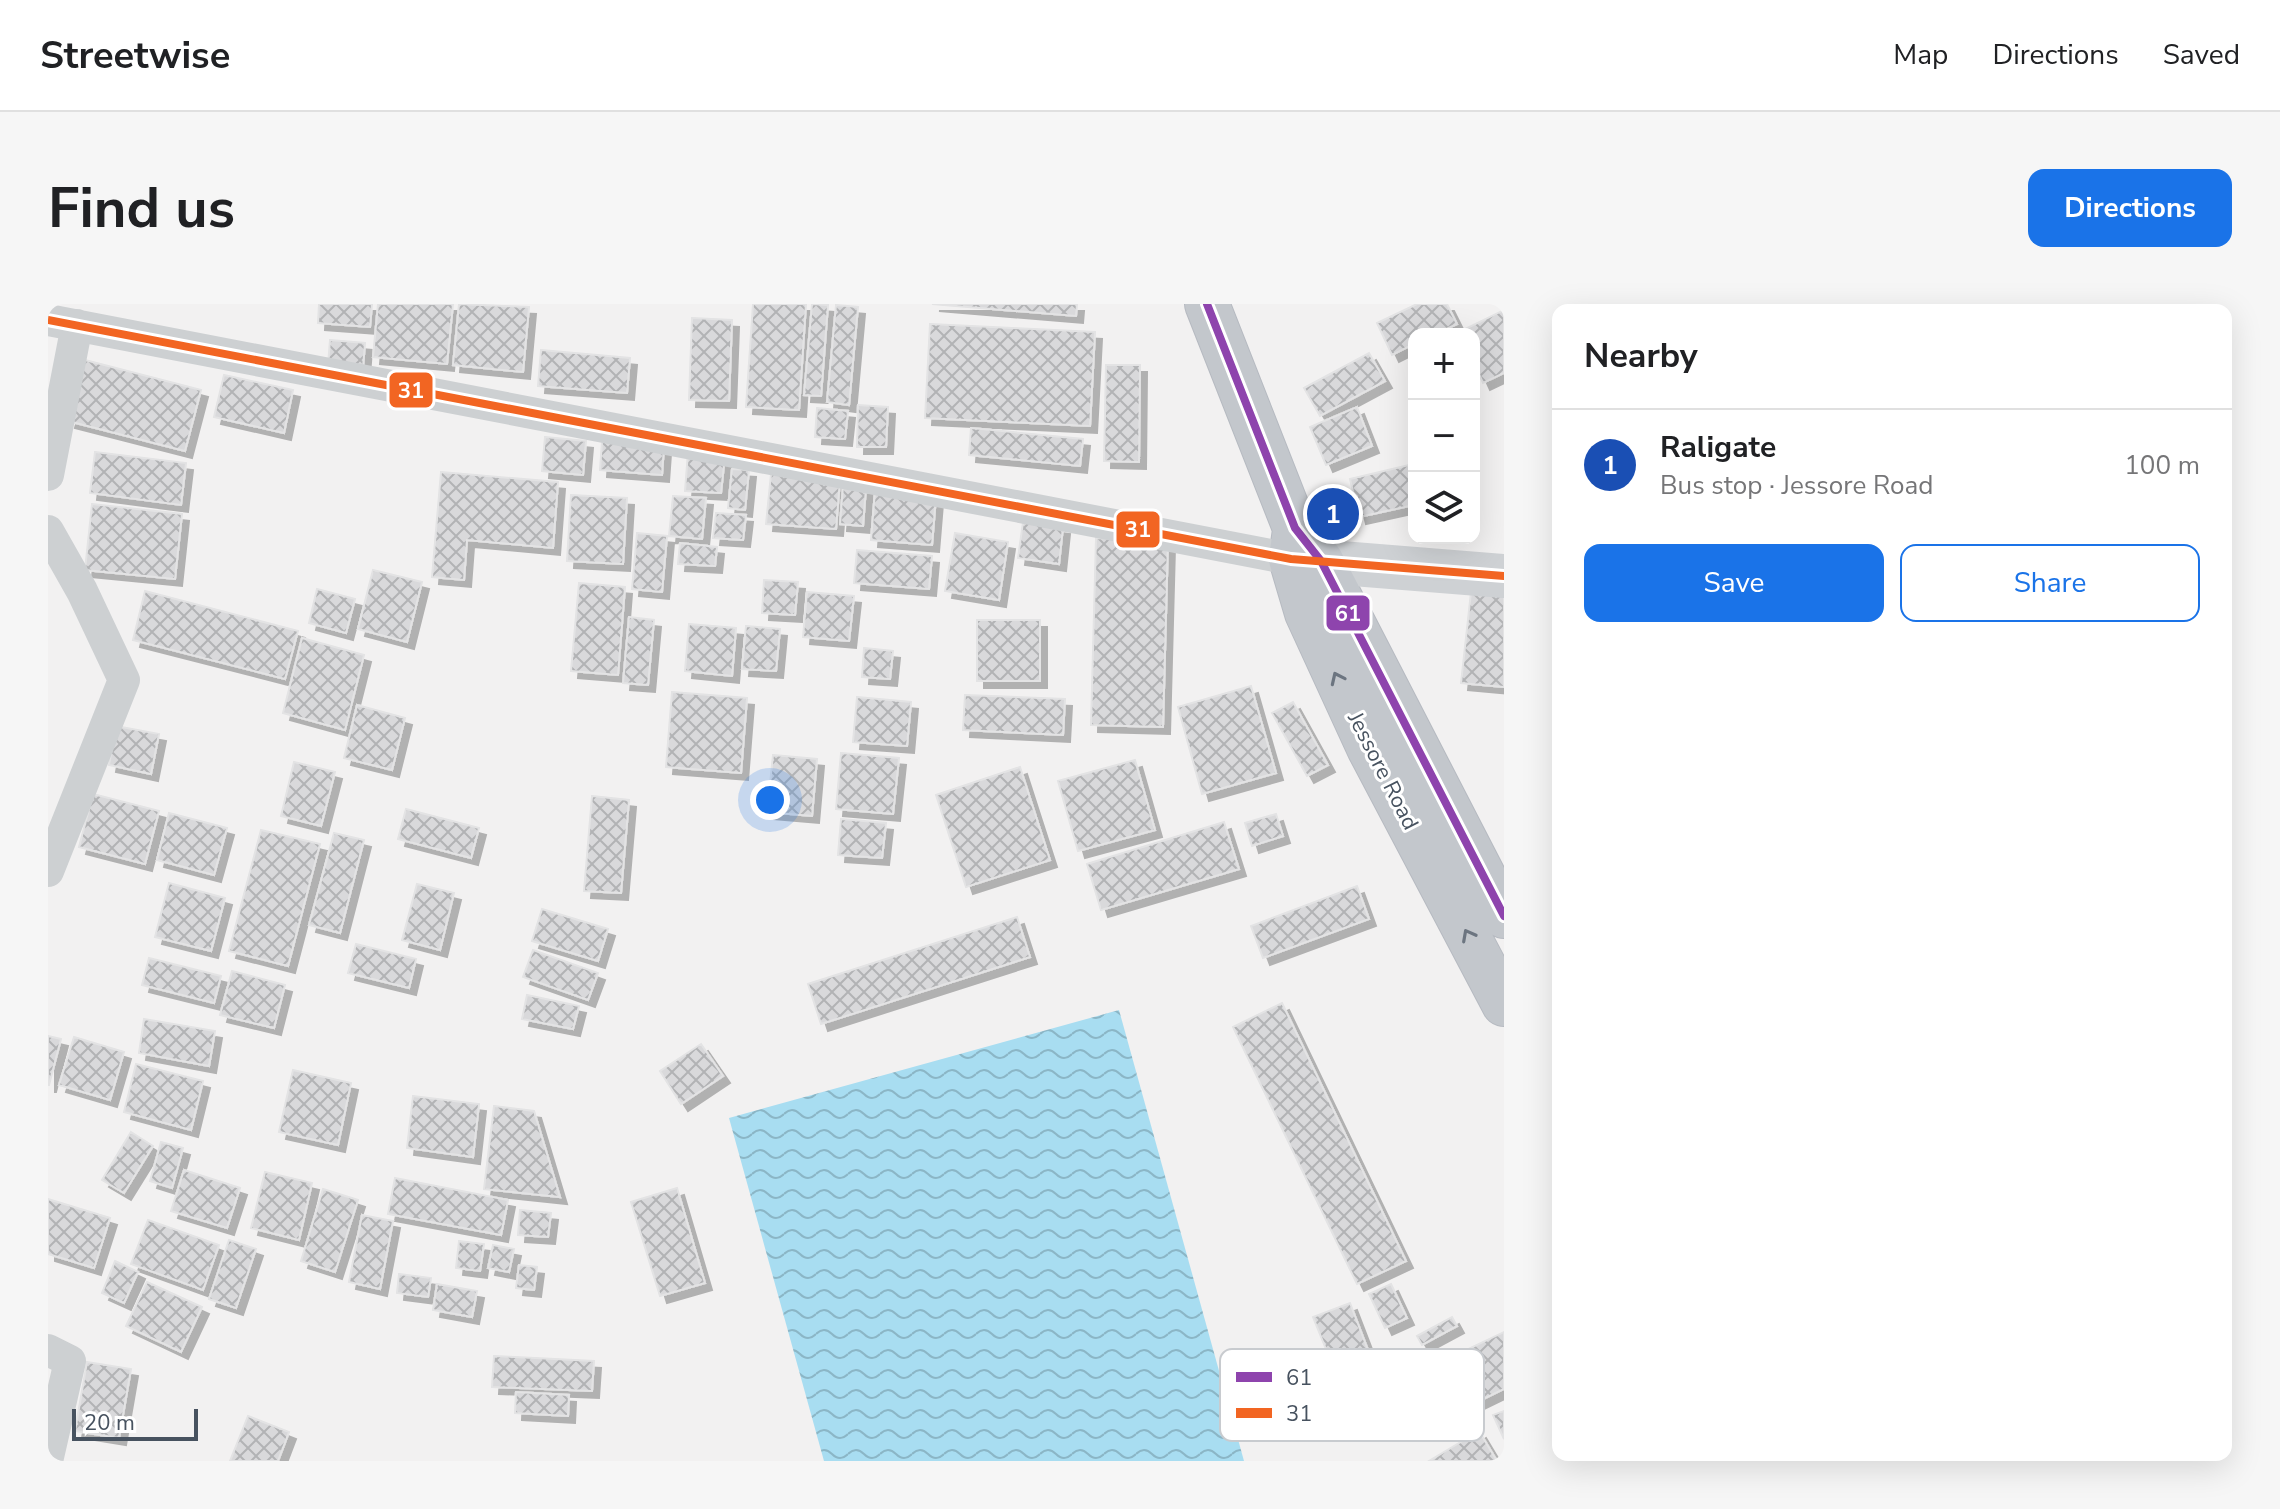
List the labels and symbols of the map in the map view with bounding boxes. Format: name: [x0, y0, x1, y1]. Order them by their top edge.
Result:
line badge: 31: [388, 371, 434, 409]
text: 31: [398, 376, 424, 406]
pin: 1: [1307, 484, 1359, 544]
line badge: 31: [1115, 510, 1161, 549]
text: 31: [1125, 515, 1151, 545]
line badge: 61: [1325, 594, 1371, 632]
text: 61: [1335, 599, 1361, 629]
one-way arrow: [1331, 672, 1347, 686]
street label: Jessore Road: [1340, 706, 1426, 835]
your location: [750, 780, 790, 820]
one-way arrow: [1462, 928, 1477, 943]
legend: [1220, 1349, 1484, 1441]
text: 61: [1286, 1363, 1312, 1393]
text: 31: [1286, 1399, 1312, 1429]
scale bar: [72, 1405, 198, 1441]

